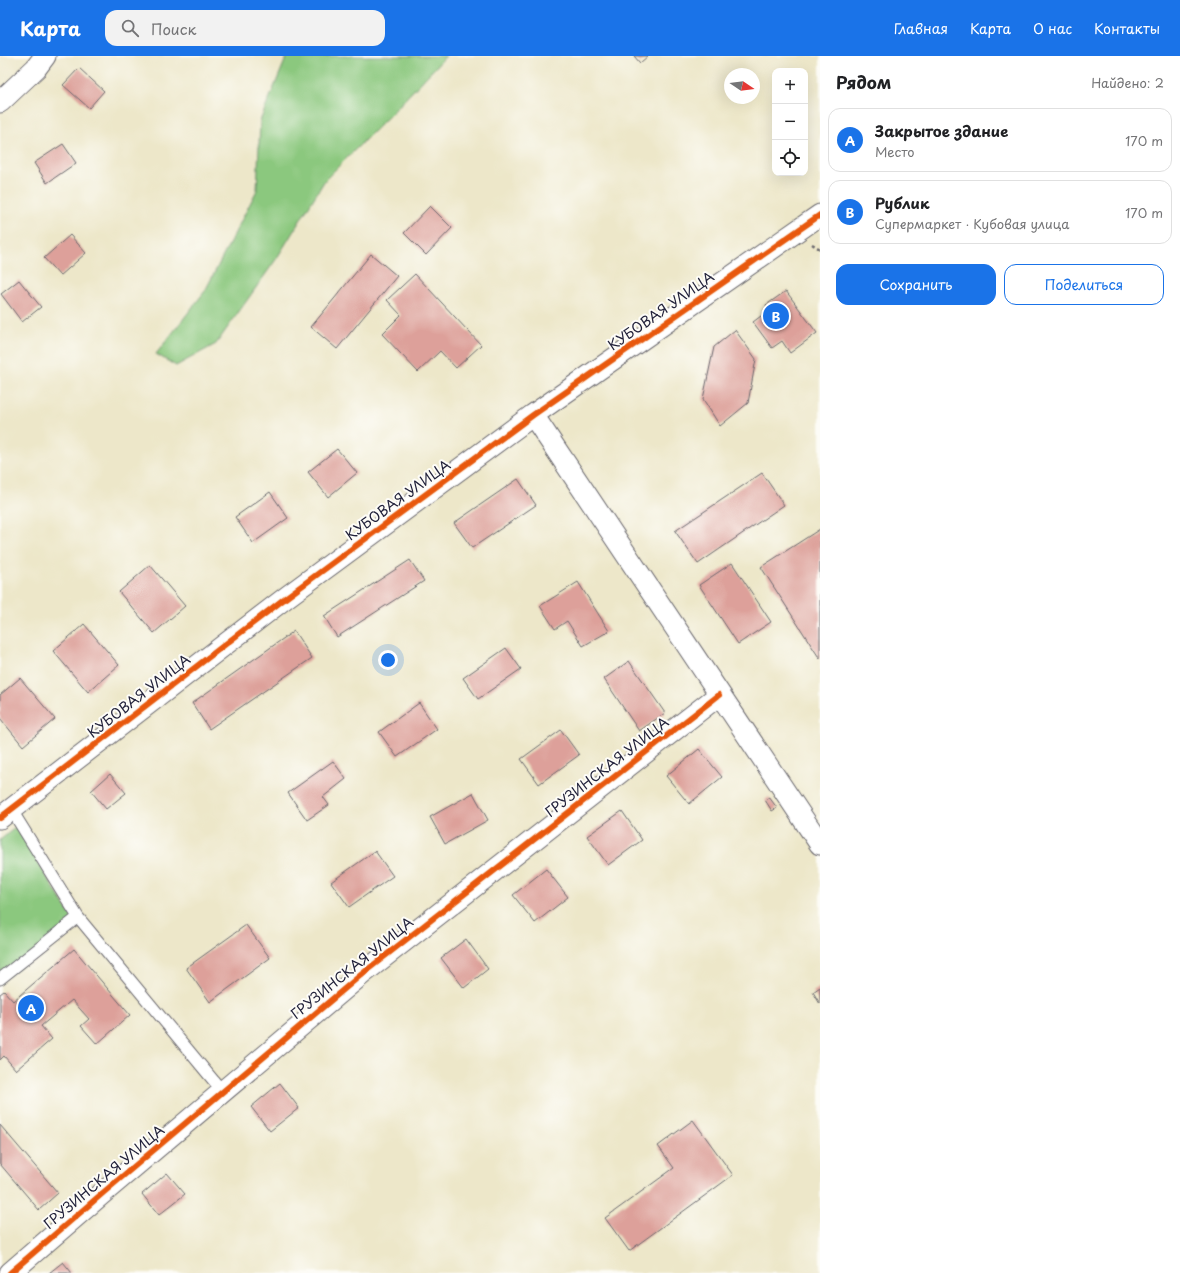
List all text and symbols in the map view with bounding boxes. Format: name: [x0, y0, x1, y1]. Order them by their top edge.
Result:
search box: [105, 10, 385, 46]
text: Карта: [20, 14, 81, 42]
icon: search: [119, 17, 141, 39]
text: Поиск: [151, 17, 196, 40]
text: Главная: [894, 18, 948, 39]
text: Карта: [970, 18, 1011, 39]
text: О нас: [1033, 18, 1072, 39]
text: Контакты: [1094, 18, 1160, 39]
north arrow: [724, 68, 760, 104]
map controls: [772, 68, 808, 176]
button: +: [772, 68, 808, 104]
text: Рядом: [836, 69, 891, 95]
text: Найдено: 2: [1091, 73, 1164, 92]
button: −: [772, 104, 808, 140]
text: Закрытое здание: [875, 119, 1008, 142]
text: A: [845, 131, 855, 150]
text: 170 m: [1125, 131, 1163, 150]
button: locate: [772, 140, 808, 176]
text: Место: [875, 142, 915, 161]
text: Рублик: [875, 191, 929, 214]
text: B: [846, 203, 854, 222]
text: 170 m: [1125, 203, 1163, 222]
text: Супермаркет · Кубовая улица: [875, 214, 1069, 233]
button: Сохранить: [836, 264, 996, 305]
button: Поделиться: [1004, 264, 1164, 305]
street label: КУБОВАЯ УЛИЦА: [603, 266, 718, 355]
pin: B: [763, 301, 789, 331]
street label: КУБОВАЯ УЛИЦА: [341, 454, 455, 545]
street label: КУБОВАЯ УЛИЦА: [83, 649, 195, 743]
your location: [378, 650, 398, 670]
street label: ГРУЗИНСКАЯ УЛИЦА: [540, 711, 673, 822]
street label: ГРУЗИНСКАЯ УЛИЦА: [286, 911, 418, 1024]
pin: A: [18, 993, 44, 1023]
street label: ГРУЗИНСКАЯ УЛИЦА: [39, 1120, 169, 1234]

